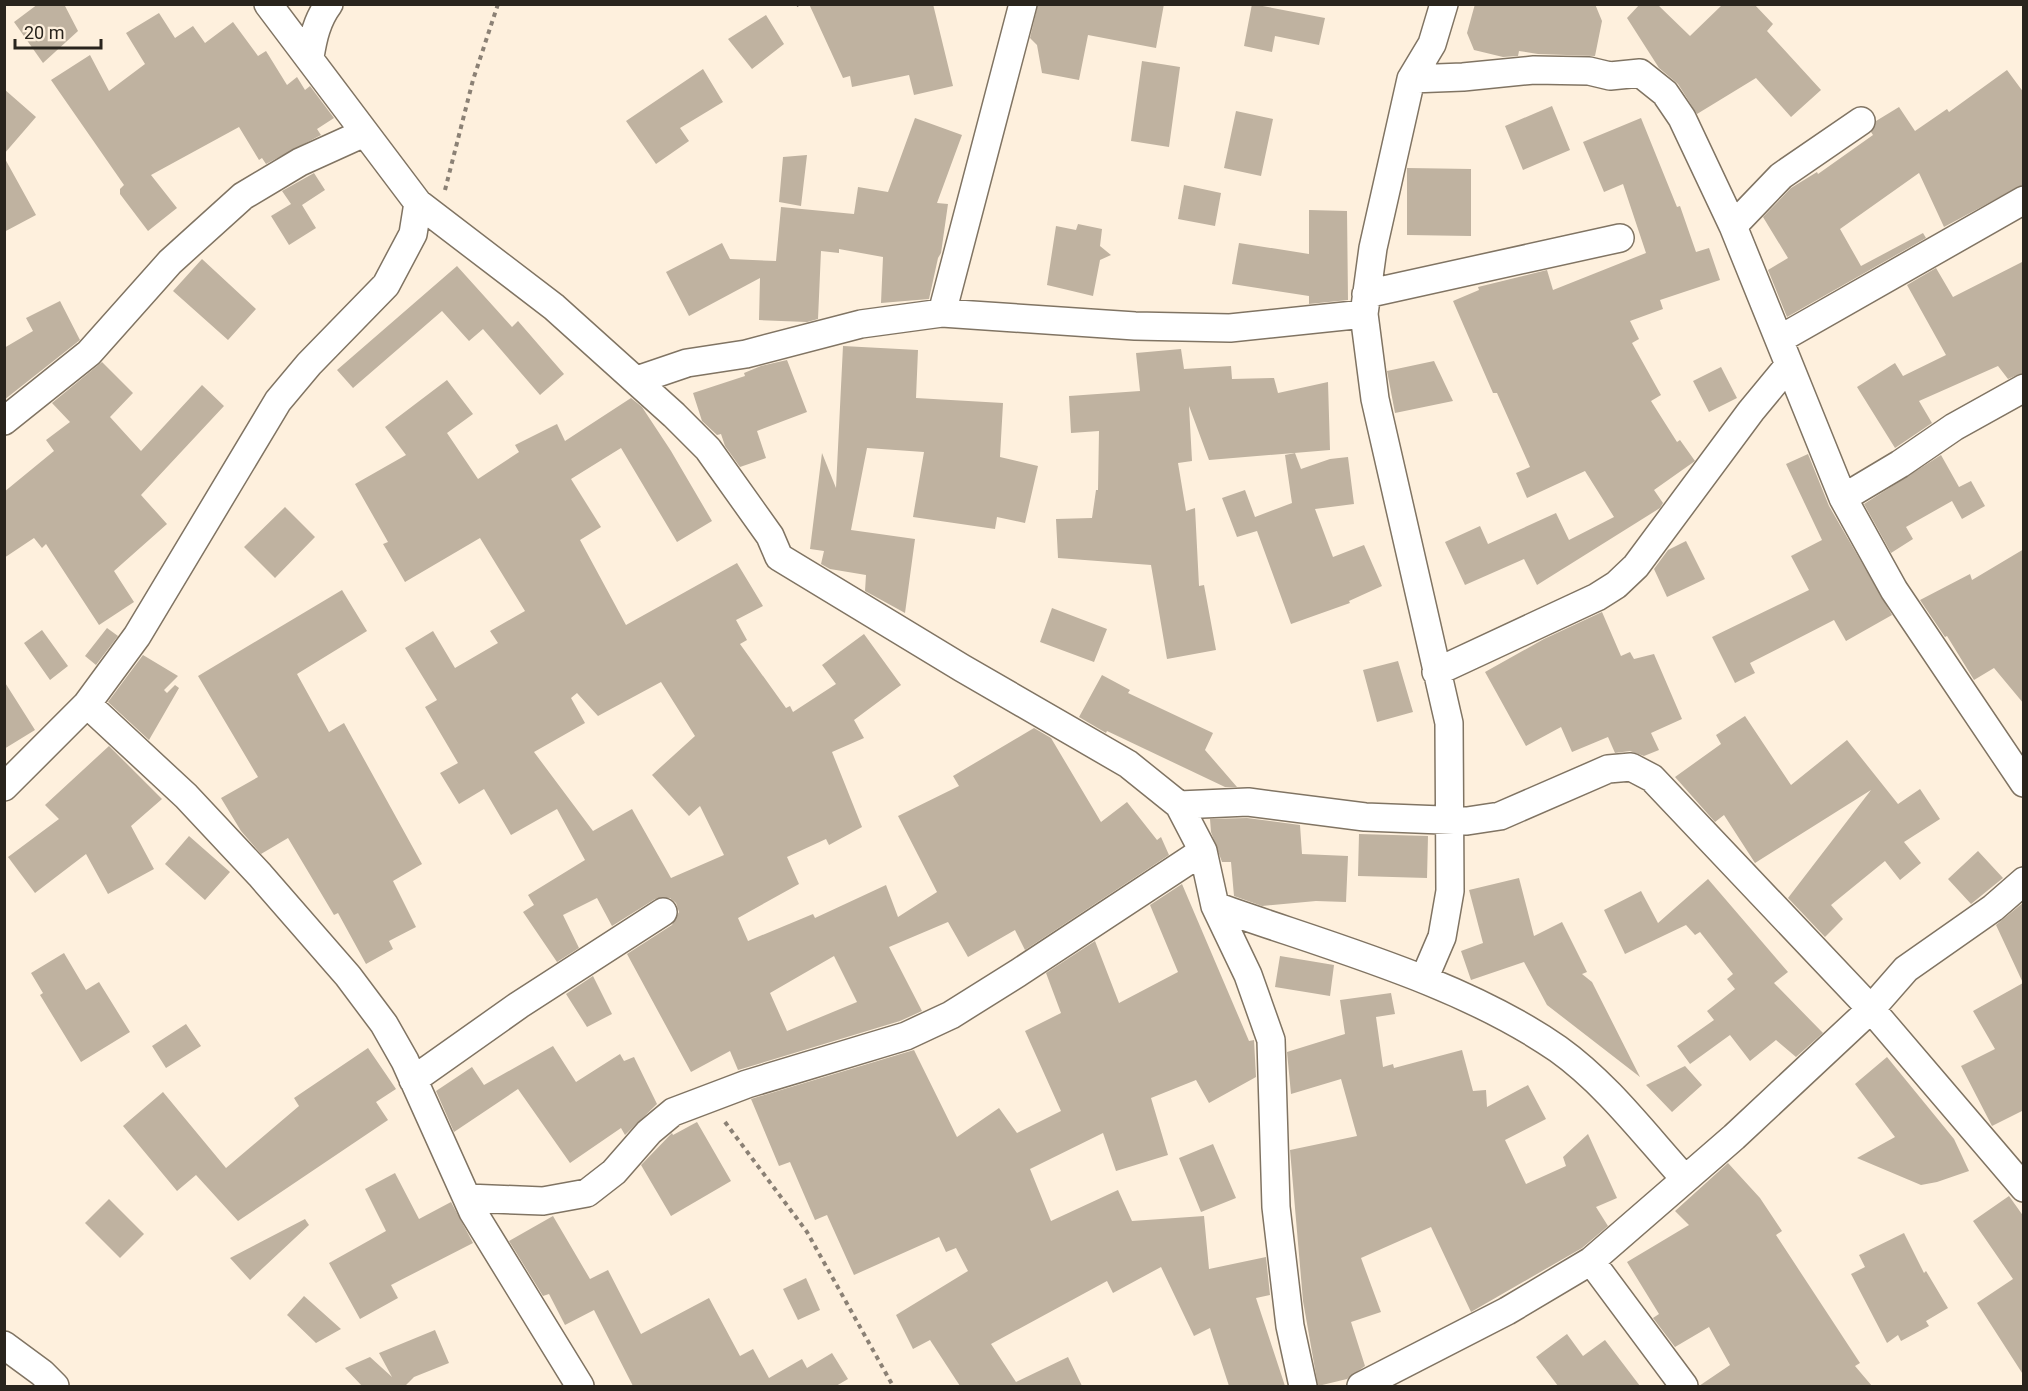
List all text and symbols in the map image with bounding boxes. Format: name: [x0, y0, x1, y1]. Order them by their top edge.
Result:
scale bar: [15, 12, 100, 50]
text: 20 m: [24, 22, 64, 43]

